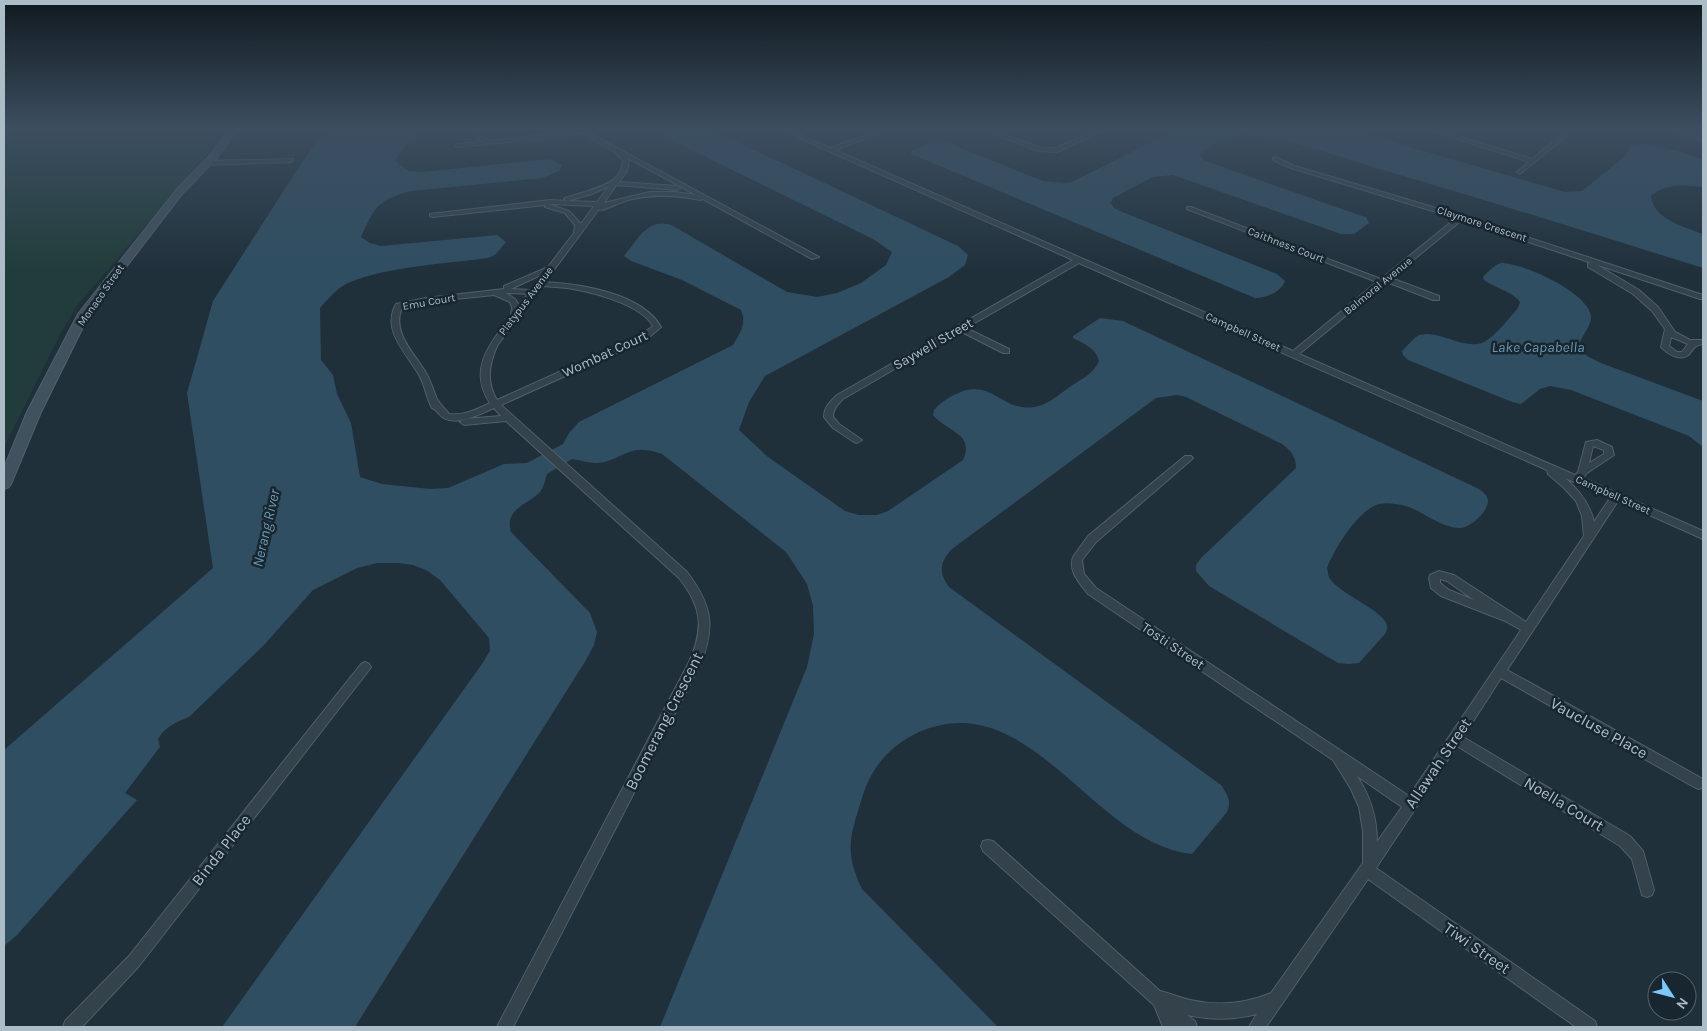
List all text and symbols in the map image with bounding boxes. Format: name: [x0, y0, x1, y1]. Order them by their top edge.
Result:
street label: Claymore Crescent: [1435, 203, 1529, 245]
street label: Caithness Court: [1246, 224, 1326, 266]
street label: Balmoral Avenue: [1341, 254, 1415, 318]
street label: Monaco Street: [75, 262, 127, 328]
street label: Platypus Avenue: [496, 264, 556, 338]
street label: Emu Court: [402, 291, 456, 313]
street label: Campbell Street: [1204, 310, 1282, 354]
street label: Saywell Street: [890, 314, 976, 374]
street label: Wombat Court: [560, 327, 650, 381]
water label: Lake Capabella: [1491, 338, 1585, 356]
street label: Campbell Street: [1574, 473, 1652, 517]
water label: Nerang River: [248, 487, 284, 569]
street label: Tosti Street: [1138, 619, 1208, 673]
street label: Boomerang Crescent: [621, 649, 707, 793]
street label: Vaucluse Place: [1547, 693, 1651, 763]
street label: Allawah Street: [1401, 714, 1475, 812]
street label: Noella Court: [1521, 773, 1607, 835]
street label: Binda Place: [187, 811, 255, 889]
street label: Tiwi Street: [1440, 918, 1514, 978]
north arrow: [1647, 971, 1697, 1021]
text: N: [1672, 994, 1692, 1012]

